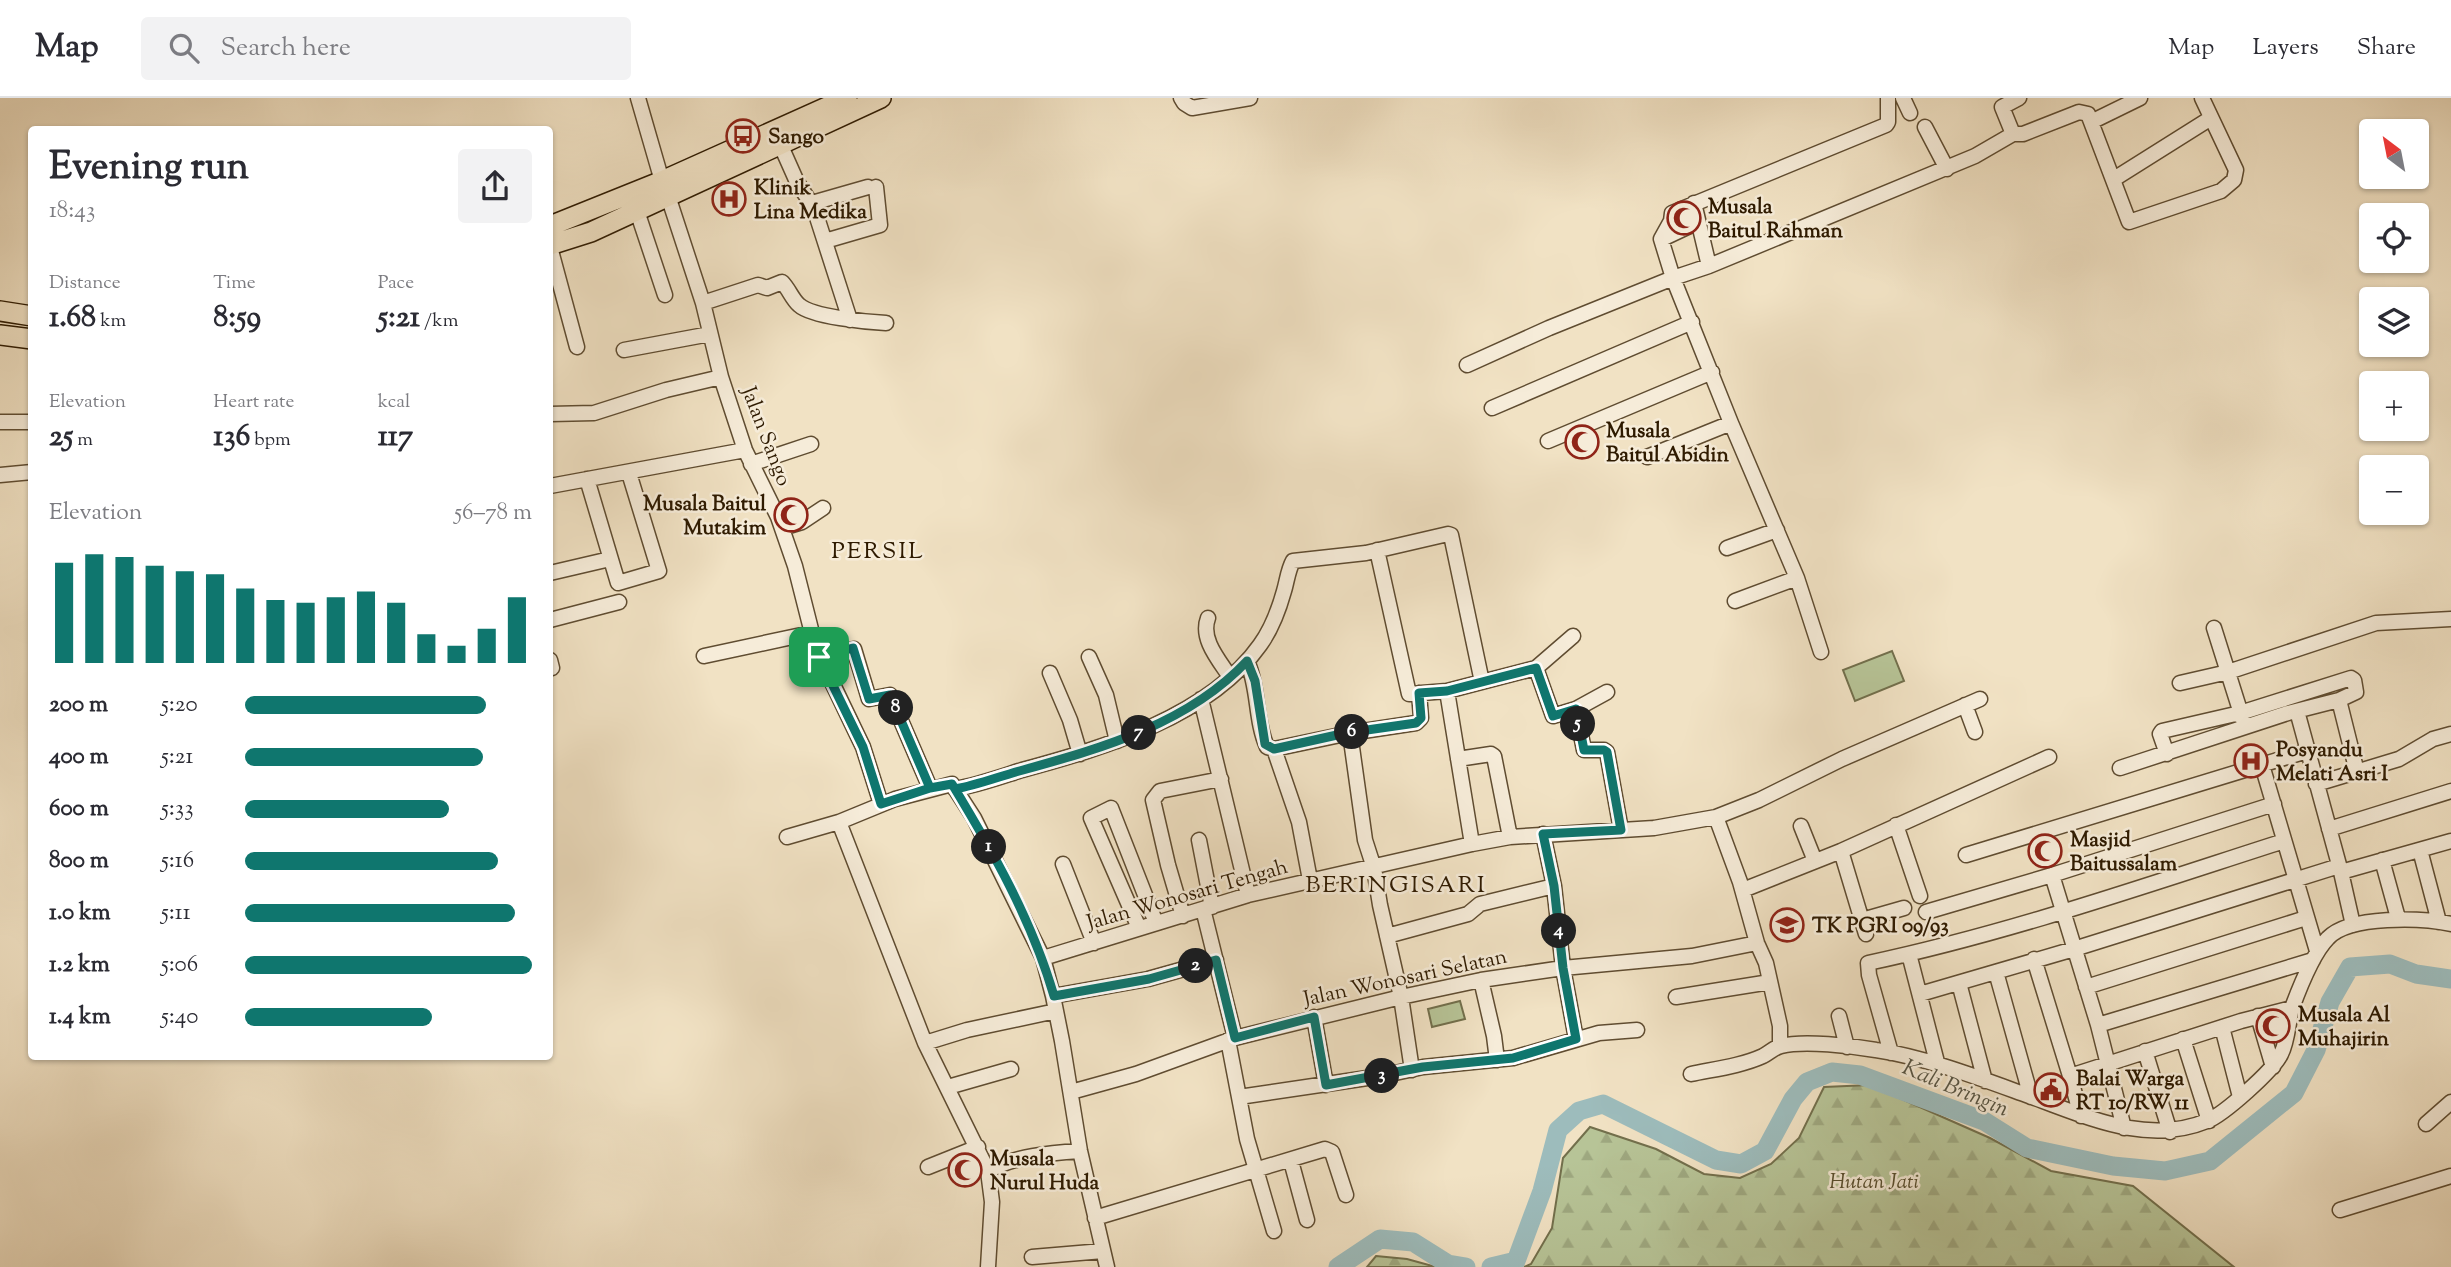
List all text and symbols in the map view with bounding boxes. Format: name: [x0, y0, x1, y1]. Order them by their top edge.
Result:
search box: [141, 17, 631, 80]
text: Map: [35, 24, 99, 72]
icon: search: [165, 29, 203, 67]
text: Search here: [221, 30, 351, 67]
text: Map: [2168, 31, 2214, 65]
text: Layers: [2252, 31, 2319, 65]
text: Share: [2357, 31, 2416, 65]
bus stop icon: Sango: [724, 117, 762, 155]
north arrow: [2359, 119, 2429, 189]
map controls: [2359, 119, 2429, 525]
place label: Sango: [768, 123, 825, 153]
text: Evening run: [49, 142, 249, 196]
button: share: [458, 149, 532, 223]
place label: Klinik Lina Medika: [754, 174, 867, 228]
hospital icon: Klinik Lina Medika: [710, 180, 748, 218]
place label: Musala Baitul Rahman: [1708, 193, 1844, 247]
text: 18:43: [49, 195, 95, 228]
mosque icon: Musala Baitul Rahman: [1665, 199, 1703, 237]
button: locate: [2359, 203, 2429, 273]
text: Distance: [49, 270, 121, 297]
text: Time: [213, 270, 256, 297]
text: Pace: [378, 270, 414, 297]
button: layers: [2359, 287, 2429, 357]
text: 1.68: [49, 297, 96, 340]
text: 8:59: [213, 297, 261, 340]
text: 5:21: [378, 297, 420, 340]
text: km: [96, 308, 126, 335]
text: /km: [420, 308, 458, 335]
button: +: [2359, 371, 2429, 441]
street label: Jalan Sango: [732, 382, 798, 491]
text: Elevation: [49, 389, 126, 416]
text: Heart rate: [213, 389, 294, 416]
text: kcal: [378, 389, 410, 416]
text: 25: [49, 416, 73, 459]
text: 136: [213, 416, 250, 459]
text: 117: [378, 416, 413, 459]
place label: Musala Baitul Abidin: [1606, 417, 1729, 471]
mosque icon: Musala Baitul Abidin: [1563, 423, 1601, 461]
text: m: [73, 427, 93, 454]
text: bpm: [250, 427, 291, 454]
button: −: [2359, 455, 2429, 525]
place label: Musala Baitul Mutakim: [643, 490, 767, 544]
mosque icon: Musala Baitul Mutakim: [772, 496, 810, 534]
text: Elevation: [49, 497, 142, 530]
text: 56–78 m: [454, 497, 532, 530]
district label: PERSIL: [831, 535, 925, 569]
pin: [789, 627, 849, 687]
icon: arrive: [800, 638, 838, 676]
text: 200 m: [49, 689, 108, 722]
text: 5:20: [161, 689, 198, 722]
pin: 8: [878, 690, 914, 726]
text: 8: [891, 694, 900, 721]
pin: 5: [1560, 706, 1596, 742]
text: 5: [1574, 710, 1581, 737]
pin: 6: [1334, 714, 1370, 750]
pin: 7: [1122, 716, 1156, 750]
text: 6: [1347, 718, 1356, 745]
text: 7: [1134, 719, 1143, 746]
place label: Posyandu Melati Asri I: [2276, 736, 2388, 790]
text: 400 m: [49, 741, 109, 774]
text: 5:21: [161, 741, 193, 774]
hospital icon: Posyandu Melati Asri I: [2232, 742, 2270, 780]
text: 600 m: [49, 793, 109, 826]
text: 5:33: [161, 793, 193, 826]
place label: Masjid Baitussalam: [2070, 826, 2178, 880]
pin: 1: [972, 830, 1006, 864]
mosque icon: Masjid Baitussalam: [2026, 832, 2064, 870]
text: 1: [985, 833, 992, 860]
text: 800 m: [49, 845, 109, 878]
text: 5:16: [161, 845, 194, 878]
street label: Jalan Wonosari Tengah: [1083, 853, 1292, 939]
district label: BERINGISARI: [1305, 869, 1487, 903]
text: 1.0 km: [49, 897, 111, 930]
text: 5:11: [161, 897, 191, 930]
school or university icon: TK PGRI 09/93: [1768, 906, 1806, 944]
place label: TK PGRI 09/93: [1812, 912, 1949, 942]
pin: 4: [1542, 914, 1576, 948]
text: 4: [1554, 917, 1563, 944]
street label: Jalan Wonosari Selatan: [1300, 943, 1510, 1015]
pin: 2: [1178, 948, 1214, 984]
text: 1.2 km: [49, 949, 110, 982]
text: 5:06: [161, 949, 198, 982]
text: 2: [1191, 952, 1200, 979]
text: 1.4 km: [49, 1001, 111, 1034]
text: 5:40: [161, 1001, 198, 1034]
place label: Musala Al Muhajirin: [2298, 1001, 2390, 1055]
mosque icon: Musala Al Muhajirin: [2254, 1007, 2292, 1045]
water label: Kali Bringin: [1897, 1052, 2013, 1127]
pin: 3: [1364, 1058, 1400, 1094]
text: 3: [1378, 1062, 1385, 1089]
place label: Balai Warga RT 10/RW 11: [2076, 1065, 2190, 1119]
public building icon: Balai Warga RT 10/RW 11: [2032, 1071, 2070, 1109]
place label: Musala Nurul Huda: [990, 1145, 1100, 1199]
mosque icon: Musala Nurul Huda: [946, 1151, 984, 1189]
park label: Hutan Jati: [1829, 1168, 1919, 1198]

